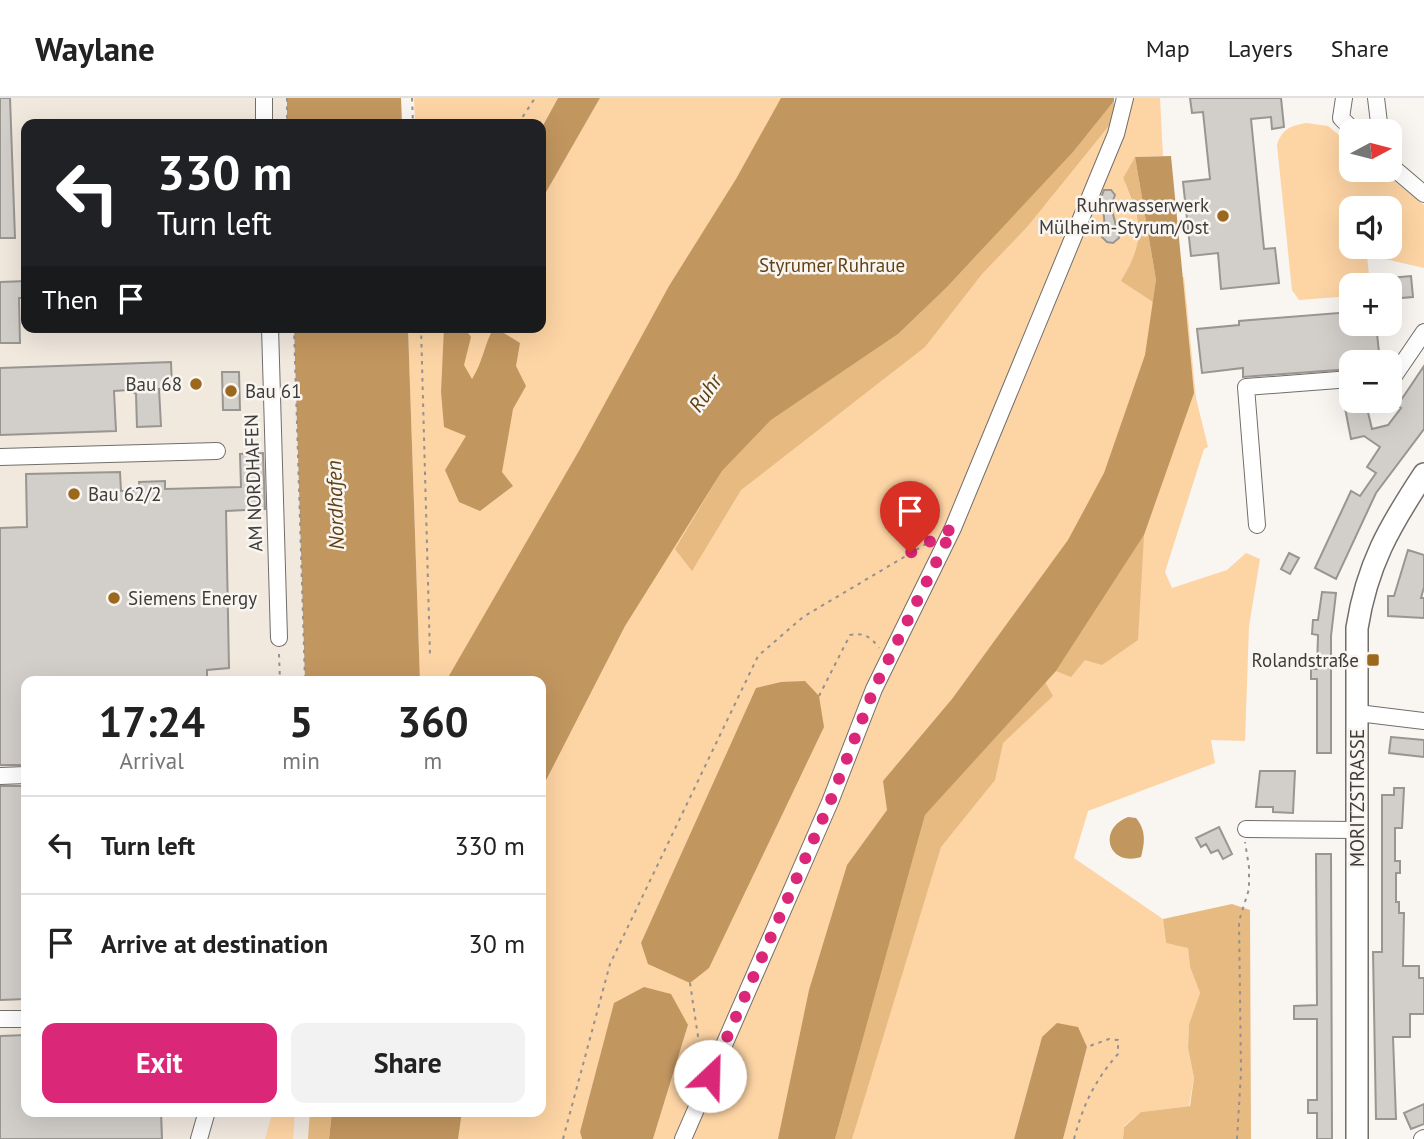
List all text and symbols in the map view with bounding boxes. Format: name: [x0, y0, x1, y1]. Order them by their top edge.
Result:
text: Waylane: [35, 27, 155, 70]
text: Map: [1146, 33, 1190, 64]
text: Layers: [1228, 33, 1293, 64]
text: Share: [1331, 33, 1389, 64]
north arrow: [1339, 119, 1402, 182]
map controls: [1339, 119, 1402, 413]
text: 330 m: [157, 140, 292, 204]
icon: left: [42, 147, 133, 238]
place label: Ruhrwasserwerk Mülheim-Styrum/Ost: [1039, 193, 1210, 239]
button: sound: [1339, 196, 1402, 259]
text: Turn left: [157, 202, 272, 244]
marker: Ruhrwasserwerk Mülheim-Styrum/Ost: [1215, 208, 1231, 224]
park label: Styrumer Ruhraue: [759, 253, 905, 277]
button: +: [1339, 273, 1402, 336]
icon: arrive: [112, 280, 150, 318]
text: Then: [42, 283, 98, 316]
button: −: [1339, 350, 1402, 413]
water label: Ruhr: [682, 367, 729, 417]
place label: Bau 68: [125, 372, 182, 396]
marker: Bau 68: [188, 376, 204, 392]
place label: Bau 61: [245, 379, 302, 403]
marker: Bau 61: [223, 383, 239, 399]
street label: AM NORDHAFEN: [239, 414, 267, 552]
water label: Nordhafen: [320, 460, 350, 550]
pin: [880, 481, 940, 553]
place label: Bau 62/2: [88, 482, 162, 506]
marker: Bau 62/2: [66, 486, 82, 502]
icon: arrive: [891, 492, 929, 530]
place label: Siemens Energy: [128, 586, 257, 610]
marker: Siemens Energy: [106, 590, 122, 606]
place label: Rolandstraße: [1252, 648, 1359, 672]
marker: Rolandstraße: [1365, 652, 1381, 668]
text: 17:24: [98, 694, 205, 749]
text: 5: [289, 694, 313, 749]
text: 360: [397, 694, 469, 749]
street label: MORITZSTRASSE: [1345, 729, 1369, 867]
text: Arrival: [119, 746, 184, 775]
text: min: [282, 746, 320, 775]
text: m: [424, 746, 442, 775]
icon: left: [42, 826, 80, 864]
text: Turn left: [101, 829, 195, 862]
text: 330 m: [454, 829, 525, 862]
icon: arrive: [42, 924, 80, 962]
text: Arrive at destination: [101, 927, 328, 960]
text: 30 m: [469, 927, 525, 960]
button: Exit: [42, 1023, 277, 1103]
button: Share: [291, 1023, 525, 1103]
position arrow: [673, 1039, 747, 1113]

